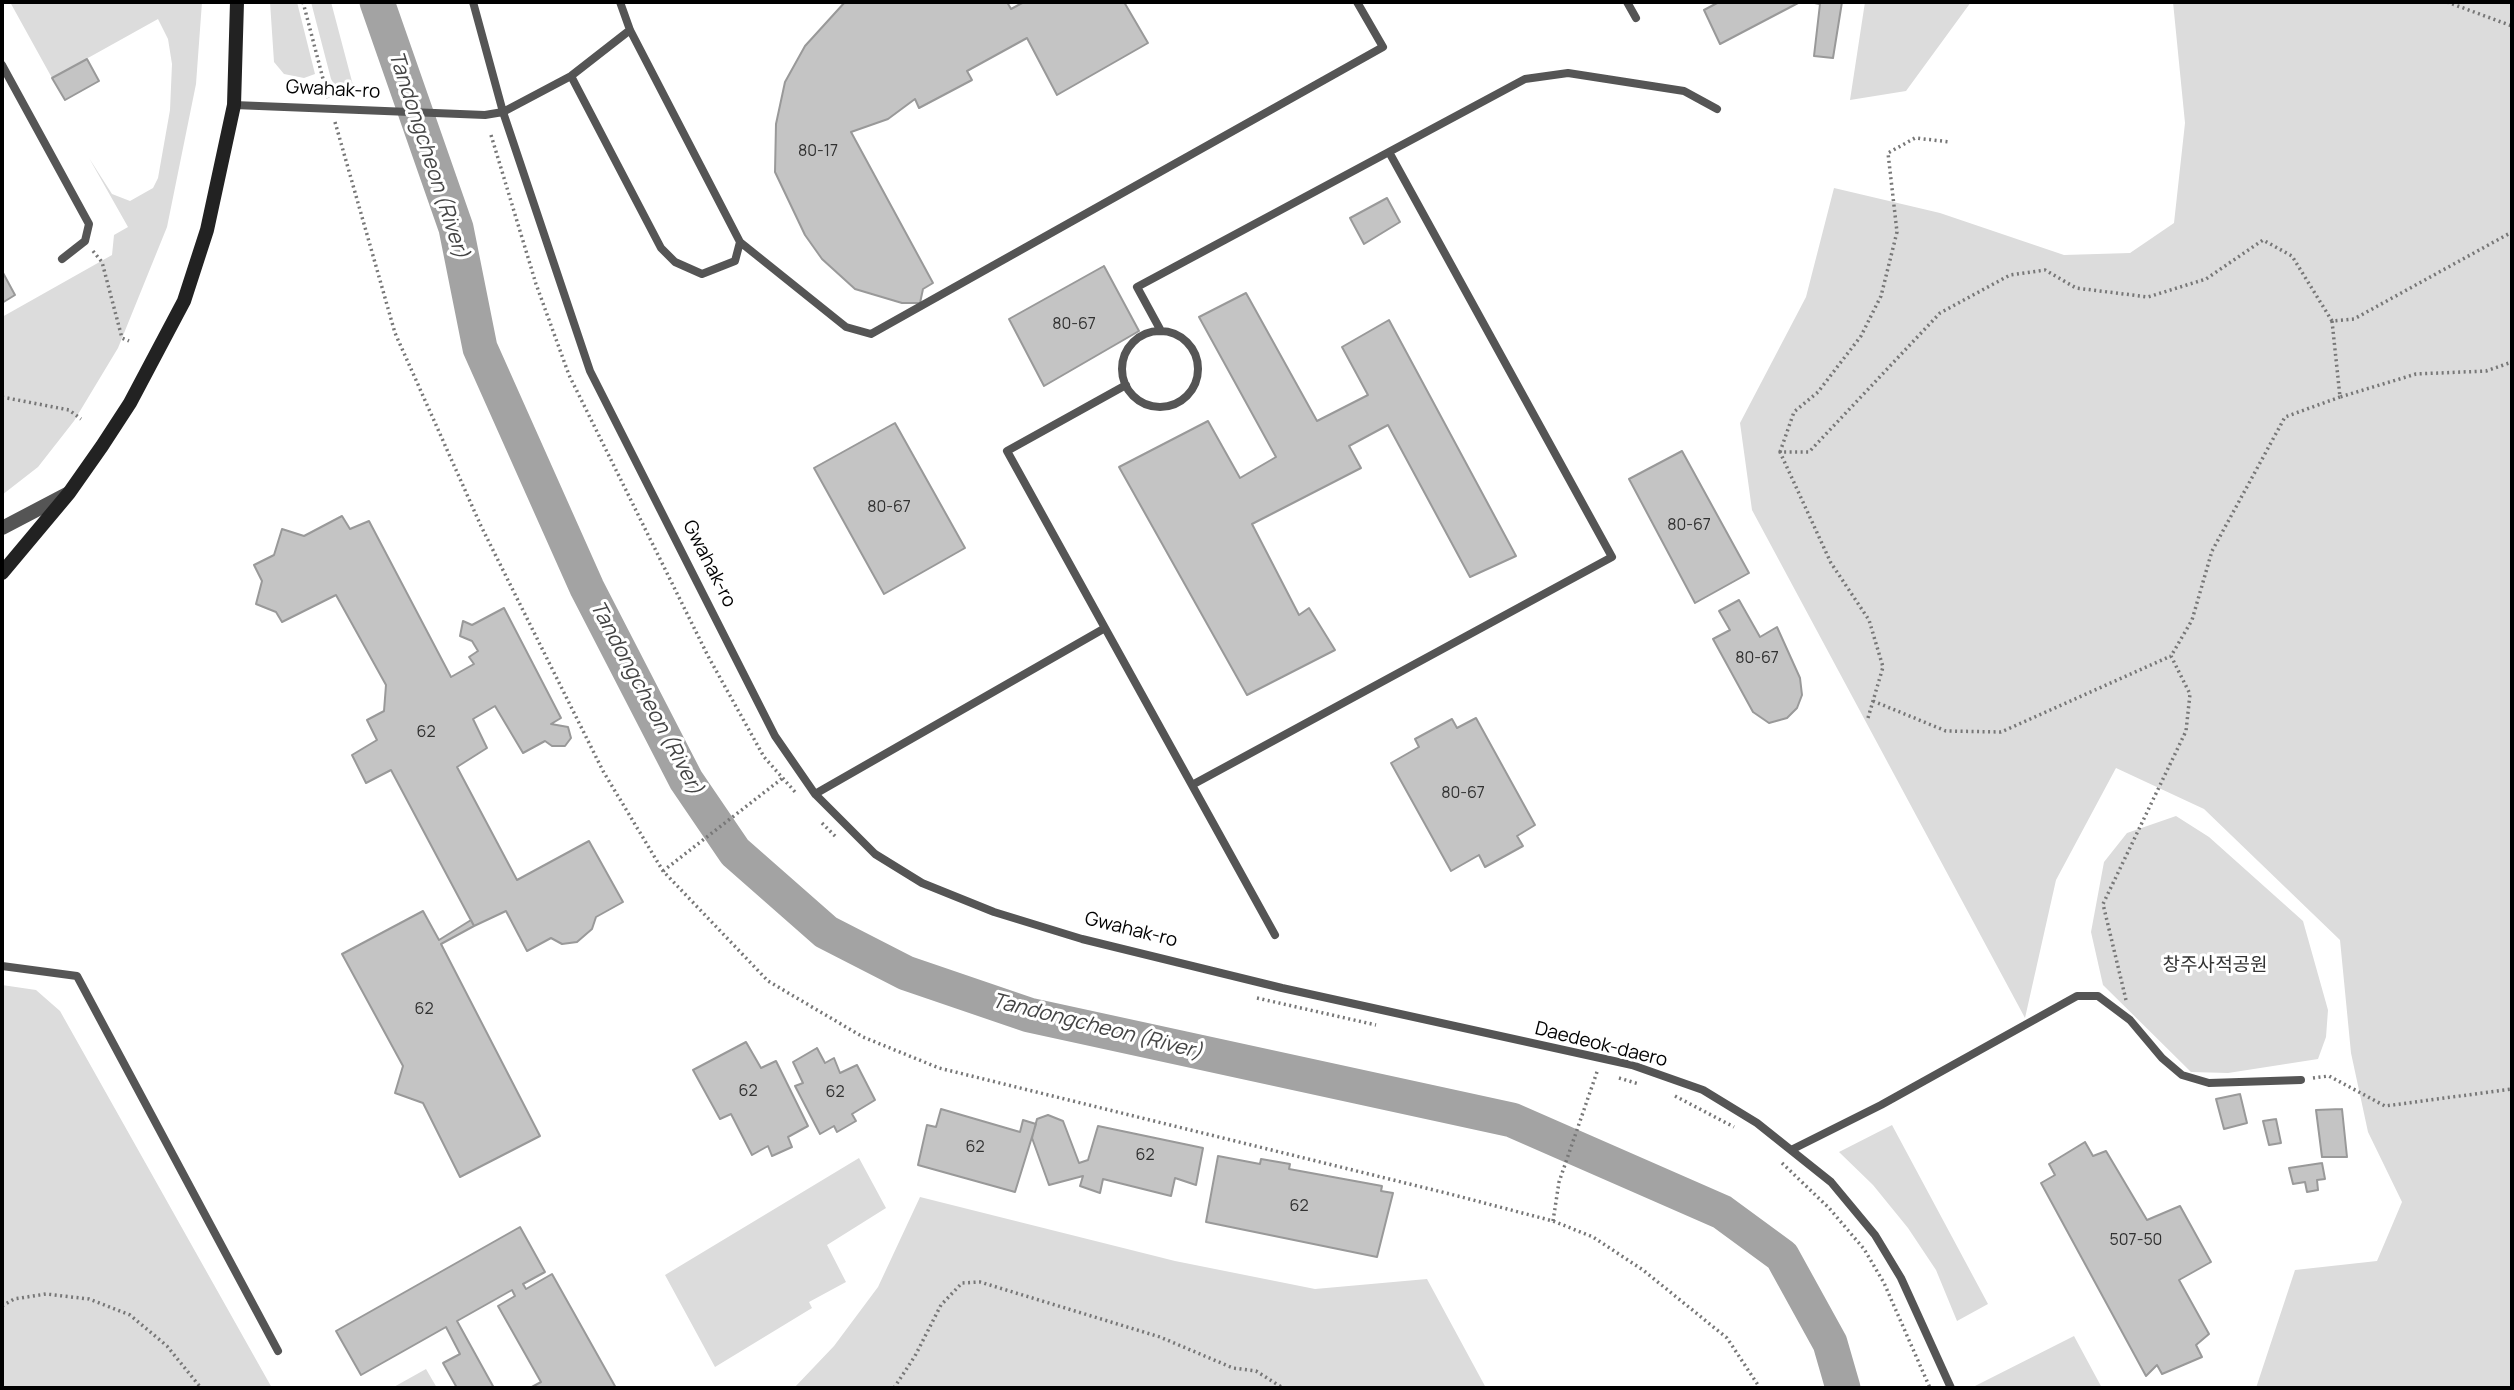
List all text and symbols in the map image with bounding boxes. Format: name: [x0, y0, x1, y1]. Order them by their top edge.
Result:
water label: Tandongcheon (River): [383, 48, 473, 262]
street label: Gwahak-ro: [285, 76, 381, 104]
house number: 80-17: [798, 142, 838, 162]
house number: 80-67: [1052, 315, 1096, 335]
house number: 80-67: [867, 498, 911, 518]
house number: 80-67: [1667, 516, 1711, 536]
street label: Gwahak-ro: [677, 517, 741, 611]
water label: Tandongcheon (River): [584, 597, 708, 799]
house number: 80-67: [1735, 649, 1779, 669]
house number: 62: [416, 723, 436, 743]
house number: 80-67: [1441, 784, 1485, 804]
street label: Gwahak-ro: [1082, 908, 1180, 952]
park label: 창주사적공원: [2163, 955, 2267, 977]
water label: Tandongcheon (River): [989, 989, 1205, 1065]
house number: 62: [414, 1000, 434, 1020]
street label: Daedeok-daero: [1532, 1018, 1670, 1072]
house number: 62: [738, 1082, 758, 1102]
house number: 62: [825, 1083, 845, 1103]
house number: 62: [965, 1138, 985, 1158]
house number: 62: [1135, 1146, 1155, 1166]
house number: 62: [1289, 1197, 1309, 1217]
house number: 507-50: [2110, 1231, 2162, 1251]

